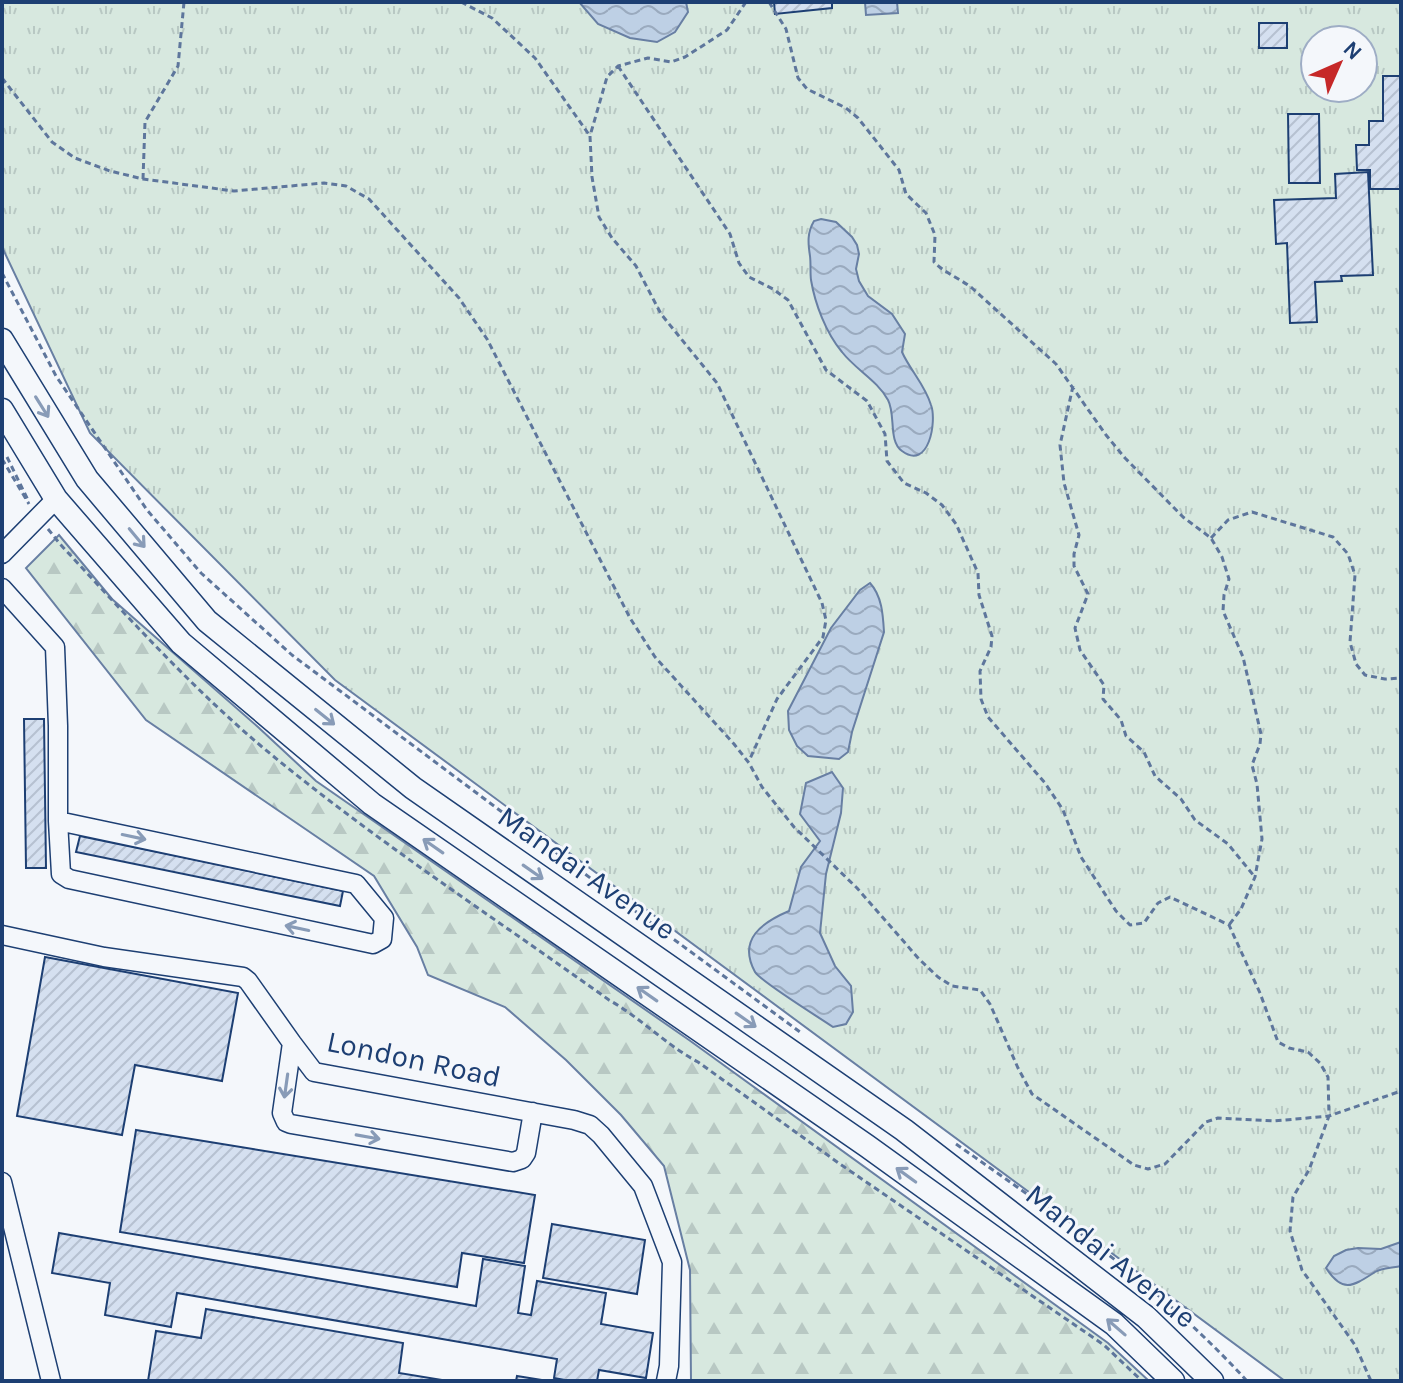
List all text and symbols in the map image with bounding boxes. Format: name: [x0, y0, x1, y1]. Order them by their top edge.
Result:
north arrow: [1299, 24, 1379, 104]
text: N: [1338, 36, 1367, 65]
one-way arrow: [34, 395, 50, 418]
one-way arrow: [128, 528, 146, 548]
one-way arrow: [314, 708, 334, 726]
street label: Mandai Avenue: [491, 798, 683, 948]
one-way arrow: [121, 830, 146, 845]
one-way arrow: [423, 838, 445, 854]
one-way arrow: [521, 864, 543, 880]
one-way arrow: [285, 920, 310, 935]
one-way arrow: [636, 986, 658, 1002]
one-way arrow: [735, 1012, 757, 1028]
street label: London Road: [324, 1023, 504, 1095]
one-way arrow: [278, 1073, 293, 1098]
one-way arrow: [354, 1131, 380, 1146]
one-way arrow: [896, 1166, 917, 1183]
street label: Mandai Avenue: [1018, 1176, 1204, 1336]
one-way arrow: [1107, 1318, 1127, 1336]

